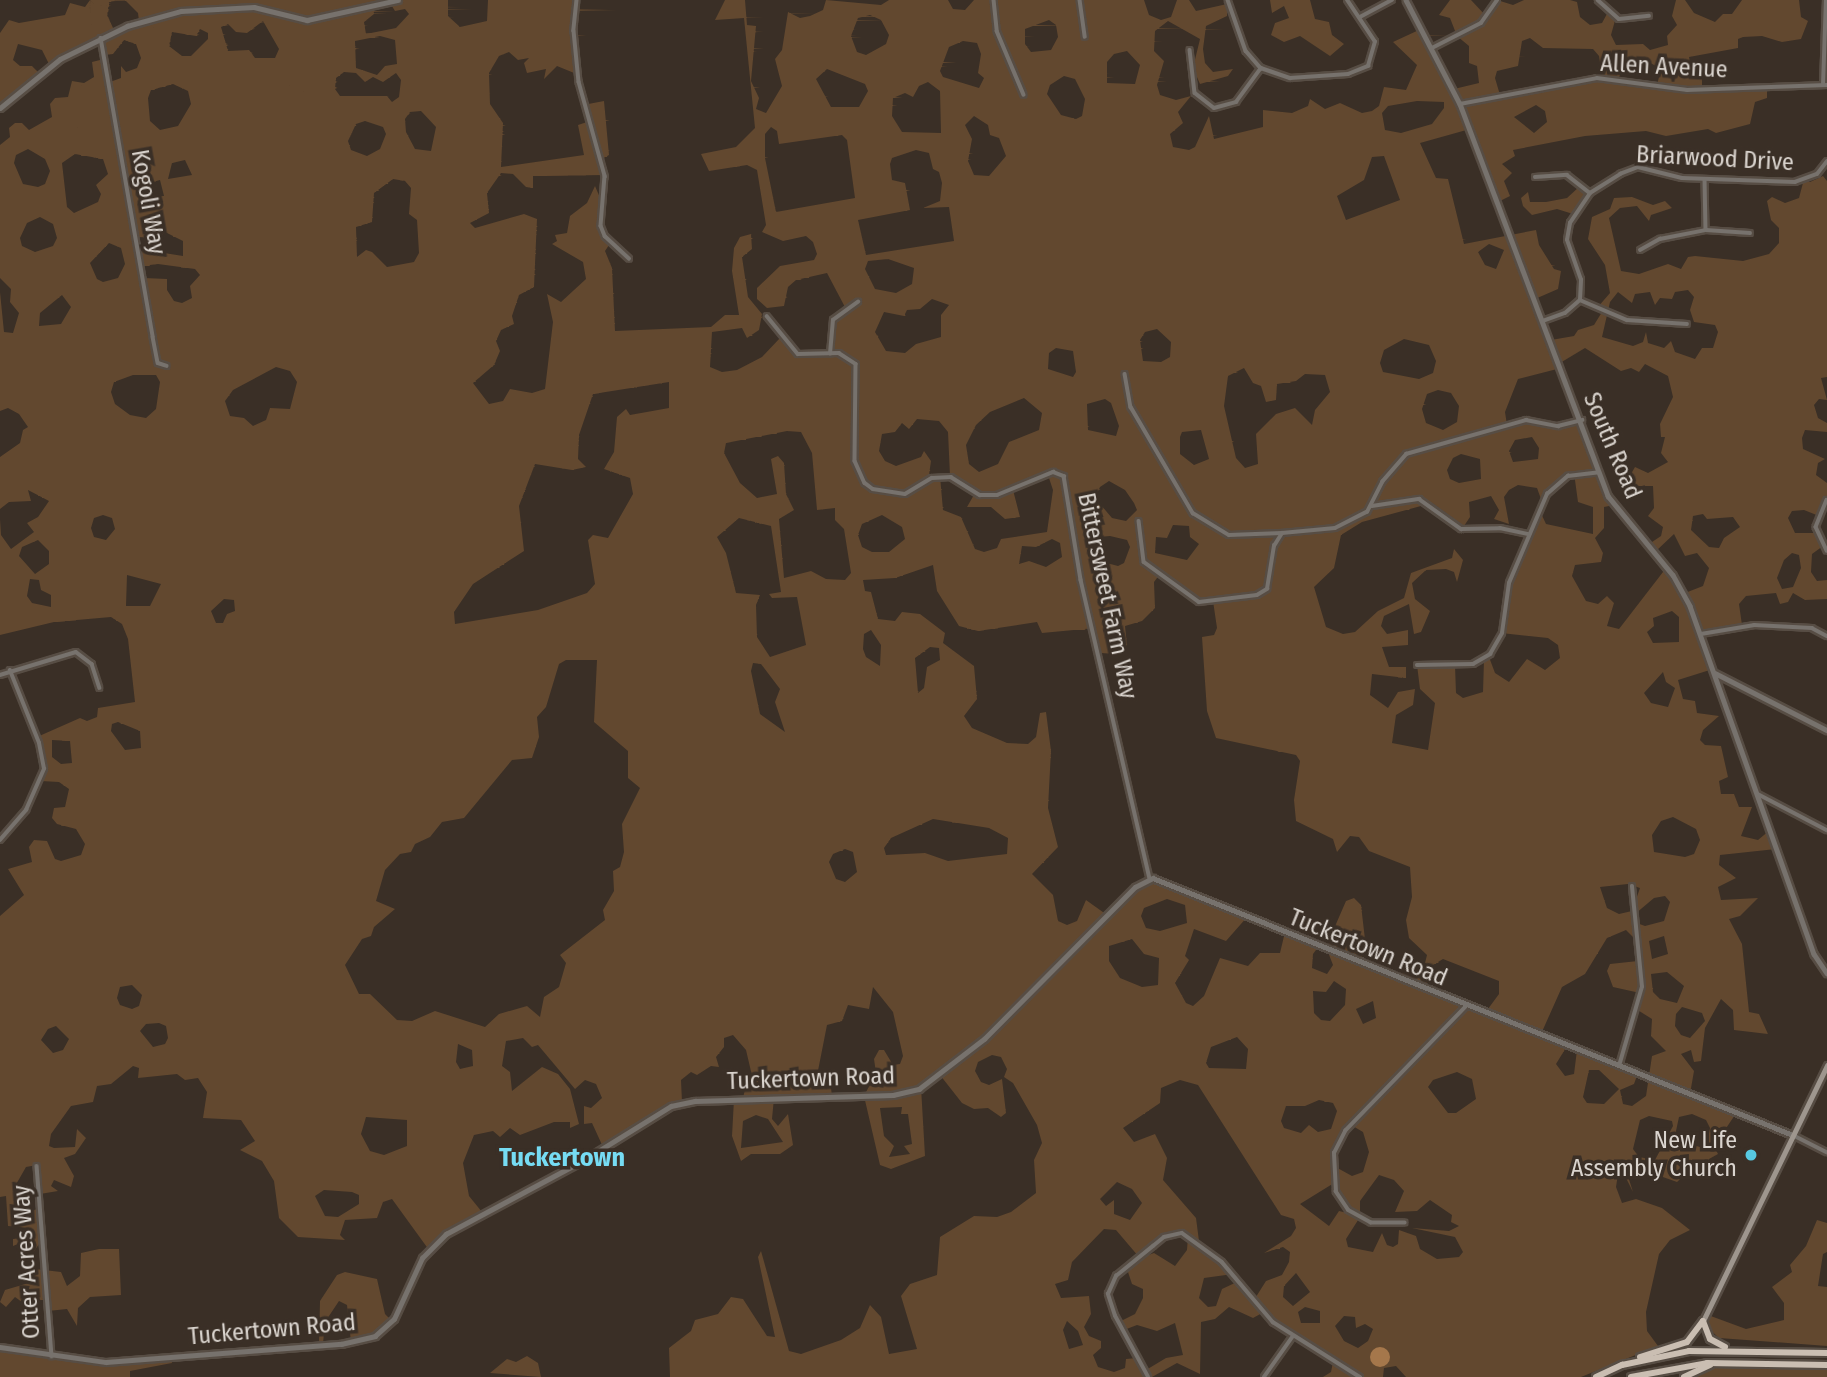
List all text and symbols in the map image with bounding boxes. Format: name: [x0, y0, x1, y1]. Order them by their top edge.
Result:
street label: Allen Avenue: [1600, 49, 1728, 85]
street label: Briarwood Drive: [1635, 140, 1795, 178]
street label: Kogoli Way: [125, 147, 171, 257]
street label: South Road: [1577, 388, 1647, 504]
street label: Bittersweet Farm Way: [1071, 490, 1143, 702]
street label: Tuckertown Road: [1285, 903, 1451, 993]
street label: Tuckertown Road: [727, 1062, 895, 1096]
place label: New Life Assembly Church: [1571, 1127, 1737, 1183]
district label: Tuckertown: [499, 1142, 625, 1174]
marker: New Life Assembly Church: [1743, 1147, 1759, 1163]
street label: Otter Acres Way: [7, 1184, 47, 1340]
street label: Tuckertown Road: [187, 1308, 357, 1352]

